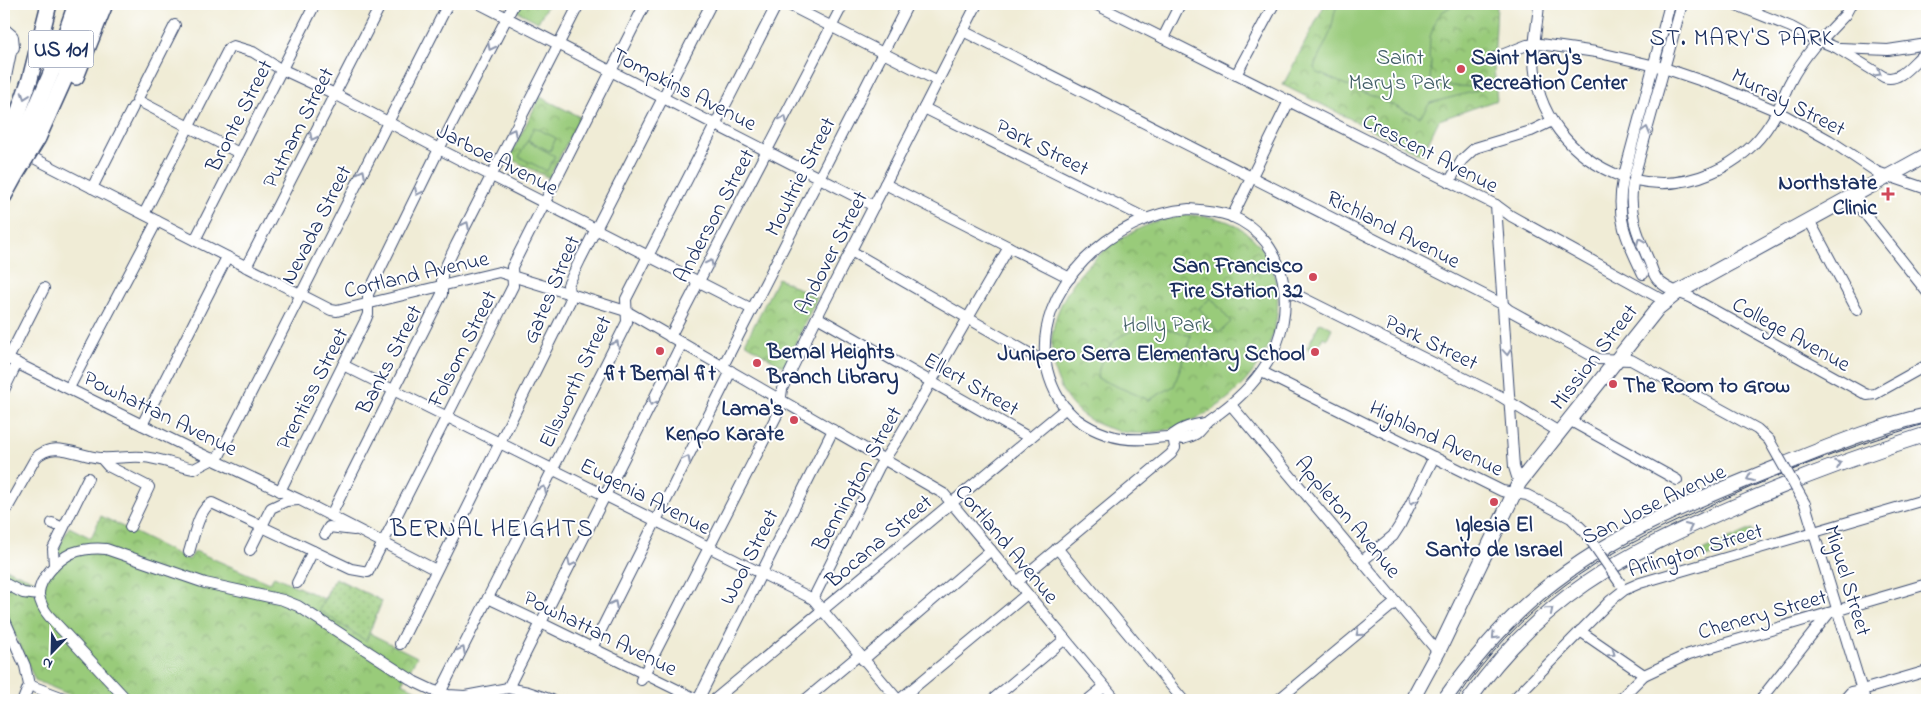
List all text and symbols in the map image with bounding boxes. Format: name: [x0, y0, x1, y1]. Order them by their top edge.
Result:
district label: ST. MARY'S PARK: [1650, 22, 1834, 57]
road number: US 101: [28, 31, 94, 68]
street label: Tompkins Avenue: [606, 40, 762, 141]
one-way arrow: [487, 42, 497, 51]
park label: Saint Mary's Park: [1348, 43, 1452, 101]
place label: Saint Mary's Recreation Center: [1471, 43, 1629, 100]
street label: Bronte Street: [198, 54, 283, 179]
street label: Murray Street: [1724, 61, 1851, 147]
street label: Putnam Street: [255, 62, 344, 194]
marker: Saint Mary's Recreation Center: [1455, 63, 1467, 75]
one-way arrow: [1873, 67, 1882, 77]
one-way arrow: [21, 91, 31, 99]
street label: Crescent Avenue: [1356, 107, 1503, 203]
street label: Moultrie Street: [758, 112, 846, 243]
street label: Park Street: [990, 112, 1094, 186]
one-way arrow: [778, 115, 788, 124]
street label: Jarboe Avenue: [430, 116, 564, 205]
one-way arrow: [1641, 126, 1651, 134]
one-way arrow: [507, 129, 517, 138]
one-way arrow: [309, 132, 319, 141]
street label: Anderson Street: [667, 143, 765, 289]
street label: Nevada Street: [274, 160, 362, 291]
place label: Northstate Clinic: [1778, 168, 1878, 225]
one-way arrow: [355, 169, 366, 178]
street label: Richland Avenue: [1320, 183, 1465, 278]
street label: Andover Street: [788, 185, 878, 321]
one-way arrow: [414, 187, 424, 196]
marker: Northstate Clinic: [1881, 187, 1895, 201]
one-way arrow: [460, 221, 470, 230]
street label: Gates Street: [516, 230, 590, 349]
one-way arrow: [1635, 237, 1646, 246]
street label: Cortland Avenue: [341, 244, 492, 308]
place label: San Francisco Fire Station 32: [1169, 251, 1303, 308]
one-way arrow: [704, 259, 714, 268]
marker: San Francisco Fire Station 32: [1307, 271, 1319, 283]
street label: Folsom Street: [420, 285, 507, 414]
street label: College Avenue: [1725, 290, 1856, 382]
street label: Mission Street: [1544, 298, 1647, 418]
street label: Banks Street: [349, 299, 432, 422]
street label: Park Street: [1378, 307, 1483, 380]
street label: Ellsworth Street: [532, 310, 622, 454]
park label: Holly Park: [1123, 310, 1212, 343]
street label: Prentiss Street: [269, 322, 359, 456]
place label: Bernal Heights Branch Library: [766, 337, 899, 395]
place label: Junipero Serra Elementary School: [998, 339, 1305, 372]
one-way arrow: [610, 340, 620, 349]
marker: fit Bernal fit: [654, 345, 666, 357]
street label: Ellert Street: [917, 345, 1025, 426]
marker: Junipero Serra Elementary School: [1309, 346, 1321, 358]
one-way arrow: [1501, 349, 1512, 357]
marker: Bernal Heights Branch Library: [751, 357, 763, 369]
place label: fit Bernal fit: [603, 359, 717, 391]
street label: Powhattan Avenue: [77, 363, 242, 466]
place label: The Room to Grow: [1623, 371, 1790, 403]
marker: The Room to Grow: [1607, 378, 1619, 390]
street label: Highland Avenue: [1362, 393, 1509, 487]
place label: Lama's Kenpo Karate: [665, 394, 785, 451]
one-way arrow: [648, 397, 658, 406]
street label: Bennington Street: [805, 400, 913, 559]
marker: Lama's Kenpo Karate: [788, 414, 800, 426]
street label: Appleton Avenue: [1286, 450, 1408, 586]
street label: Eugenia Avenue: [573, 451, 716, 545]
one-way arrow: [681, 455, 691, 464]
street label: San Jose Avenue: [1577, 457, 1732, 554]
one-way arrow: [1834, 460, 1842, 470]
one-way arrow: [1747, 473, 1755, 483]
street label: Cortland Avenue: [946, 478, 1066, 612]
one-way arrow: [537, 485, 547, 494]
street label: Bocana Street: [818, 487, 941, 597]
one-way arrow: [1408, 496, 1418, 505]
marker: Iglesia El Santo de Israel: [1488, 496, 1500, 508]
street label: Wool Street: [713, 503, 789, 611]
place label: Iglesia El Santo de Israel: [1425, 510, 1563, 567]
district label: BERNAL HEIGHTS: [389, 512, 594, 548]
street label: Arlington Street: [1625, 516, 1768, 589]
street label: Miguel Street: [1813, 522, 1878, 641]
one-way arrow: [1684, 523, 1693, 533]
one-way arrow: [567, 558, 577, 567]
street label: Chenery Street: [1694, 582, 1832, 651]
street label: Powhattan Avenue: [517, 583, 682, 686]
one-way arrow: [608, 600, 618, 609]
one-way arrow: [1544, 607, 1553, 616]
north arrow: [28, 626, 78, 676]
one-way arrow: [1356, 627, 1365, 635]
one-way arrow: [1492, 630, 1501, 639]
one-way arrow: [456, 646, 466, 655]
one-way arrow: [1606, 647, 1616, 656]
text: N: [39, 651, 56, 674]

